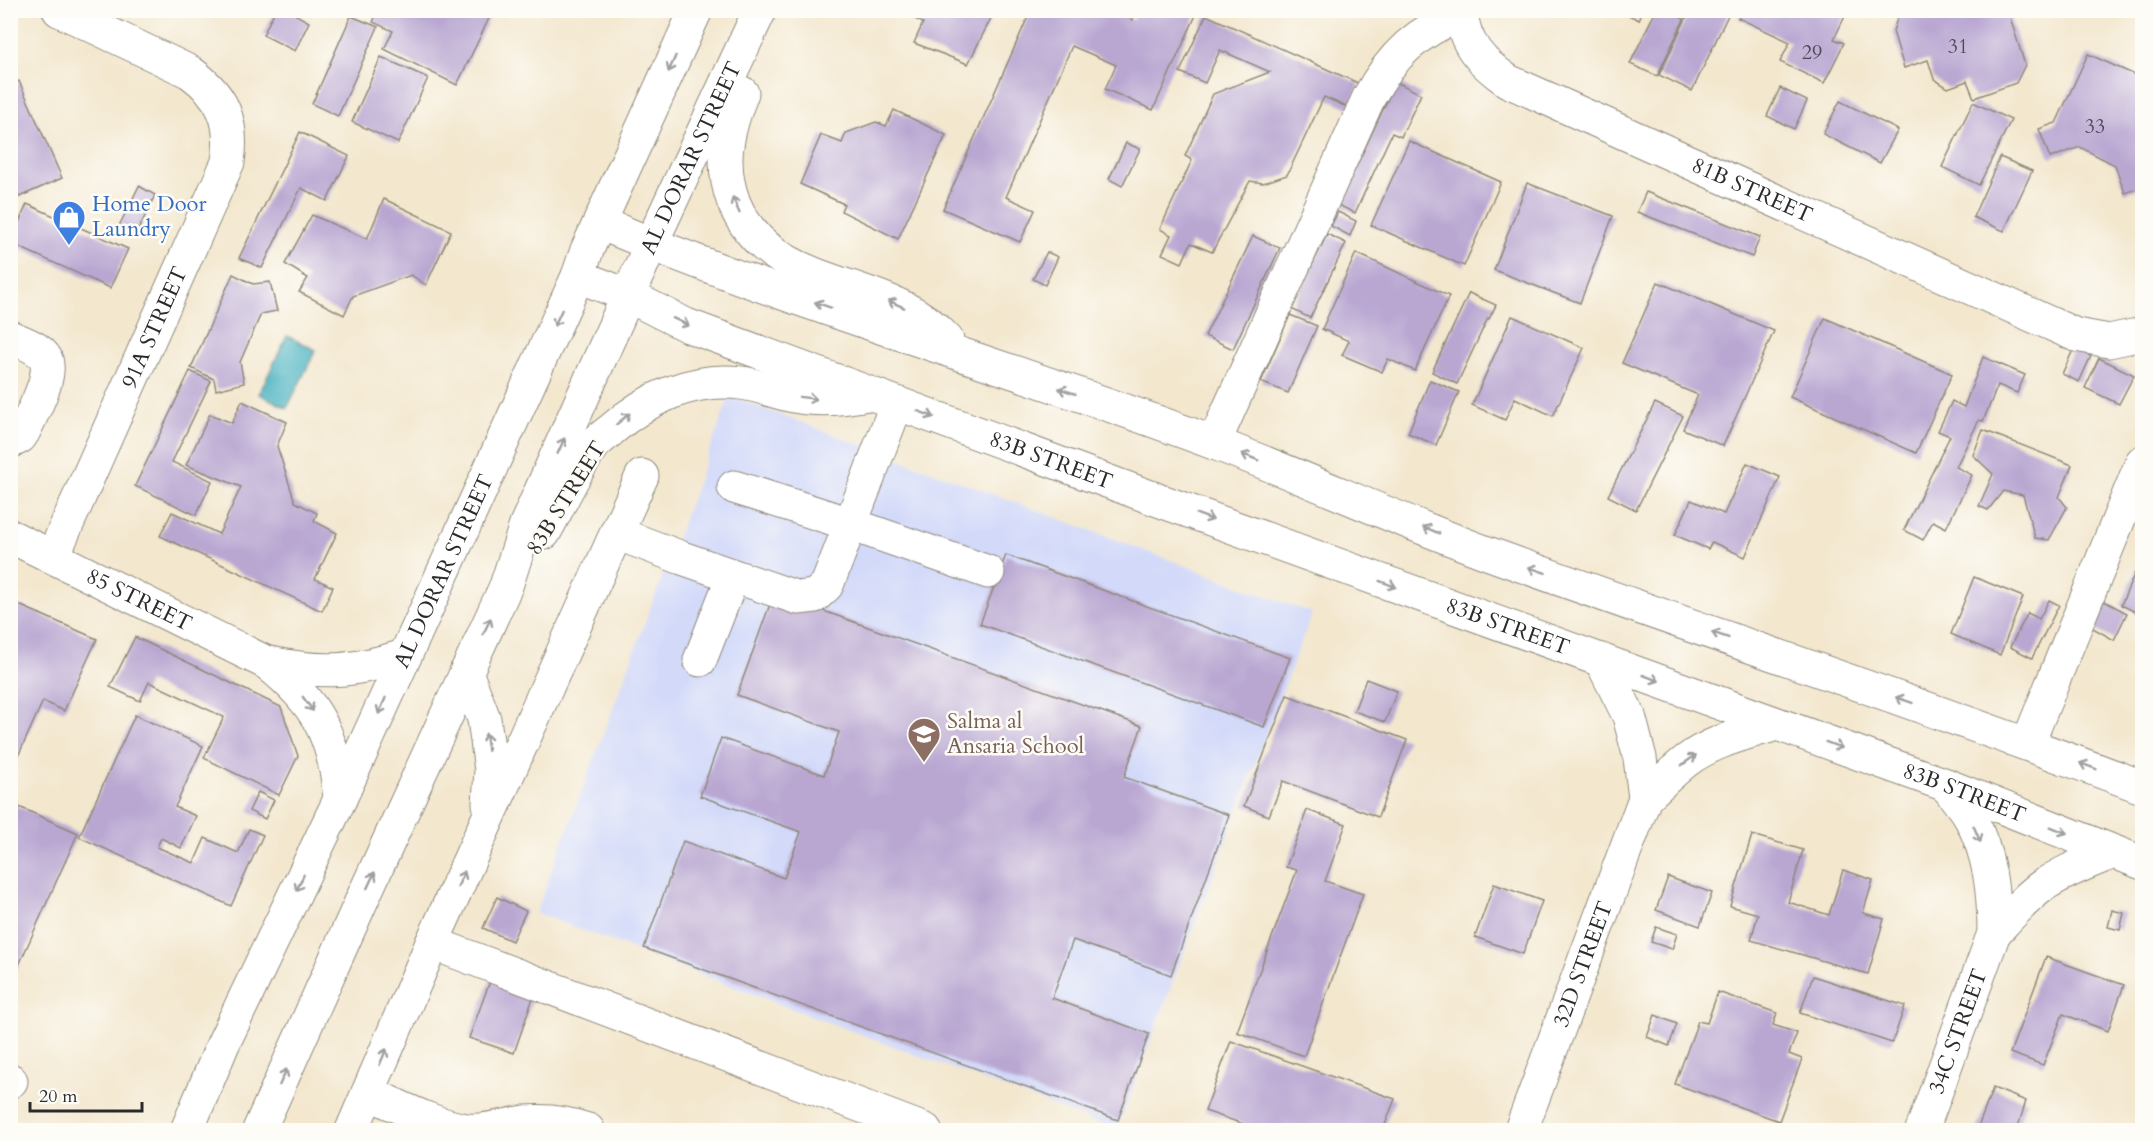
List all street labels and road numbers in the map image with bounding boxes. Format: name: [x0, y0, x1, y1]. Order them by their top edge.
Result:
street label: AL DORAR STREET: [633, 57, 749, 259]
street label: 81B STREET: [1687, 150, 1817, 230]
street label: 91A STREET: [114, 262, 195, 393]
street label: 83B STREET: [985, 424, 1117, 497]
street label: 83B STREET: [519, 435, 613, 561]
street label: AL DORAR STREET: [387, 470, 501, 673]
street label: 85 STREET: [81, 561, 197, 639]
street label: 83B STREET: [1442, 590, 1574, 663]
street label: 83B STREET: [1899, 756, 2030, 830]
street label: 32D STREET: [1546, 897, 1620, 1031]
street label: 34C STREET: [1921, 965, 1995, 1098]

